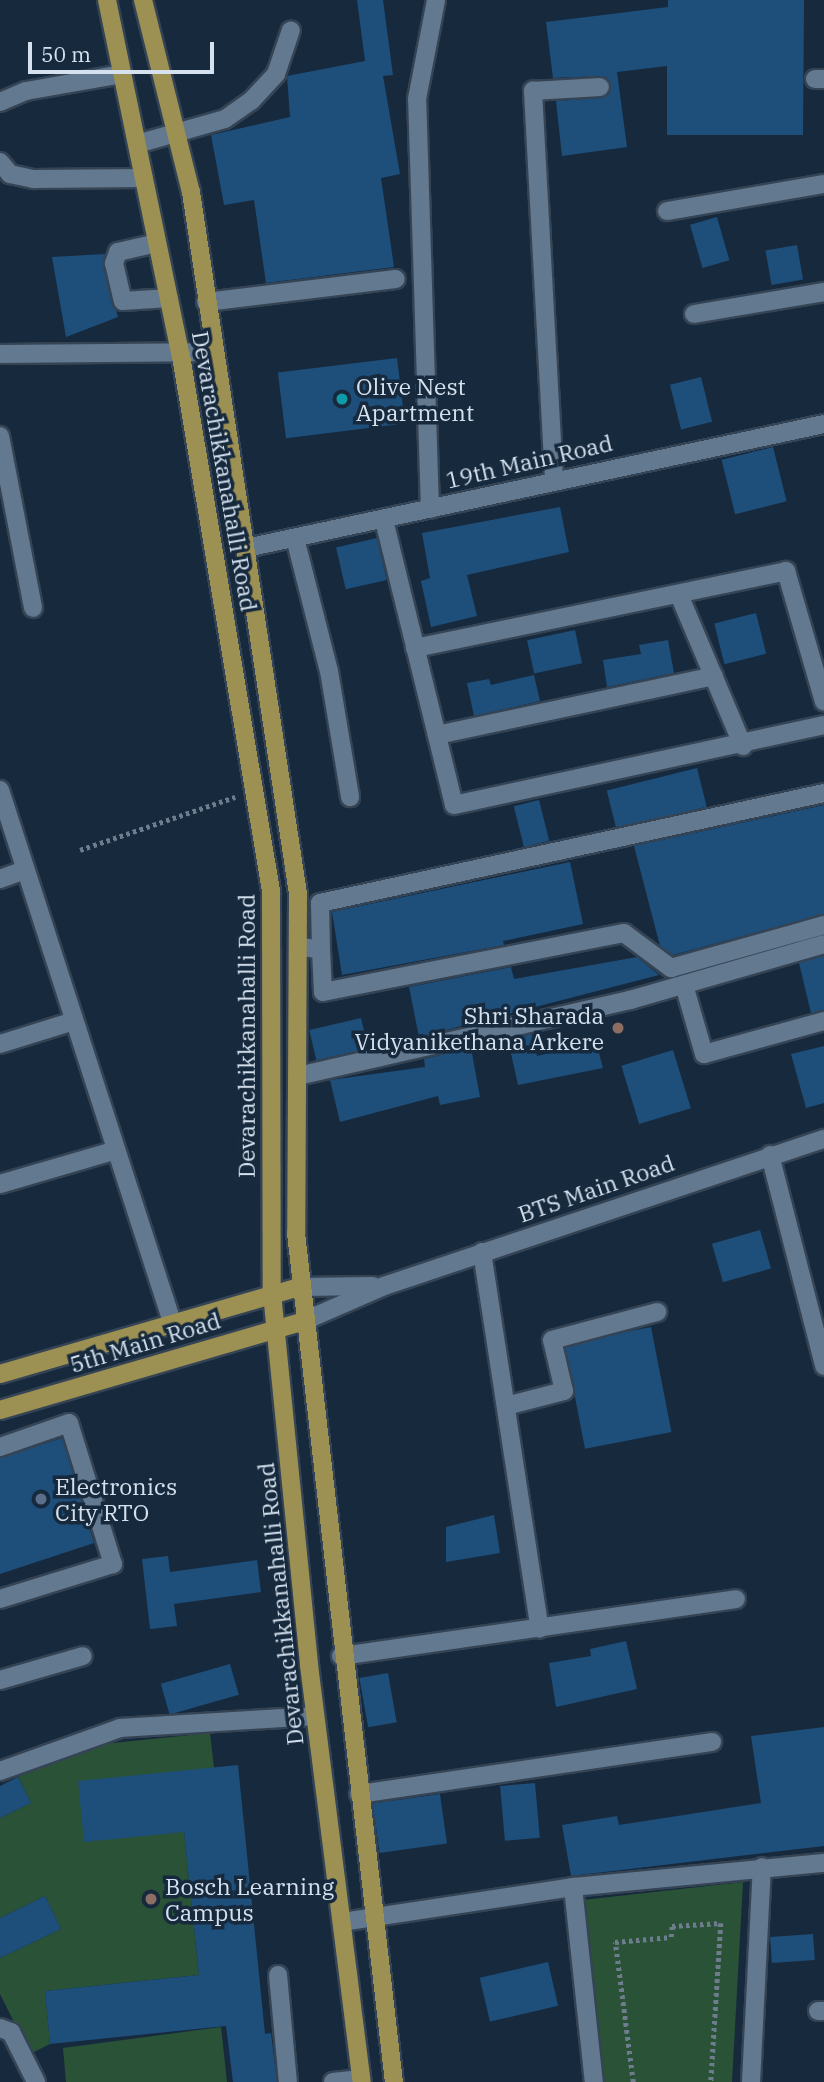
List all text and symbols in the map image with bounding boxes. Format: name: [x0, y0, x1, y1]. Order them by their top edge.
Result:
scale bar: [32, 28, 217, 72]
text: 50 m: [41, 40, 91, 68]
street label: Devarachikkanahalli Road: [187, 329, 263, 613]
place label: Olive Nest Apartment: [356, 372, 474, 426]
marker: Olive Nest Apartment: [334, 391, 350, 407]
street label: 19th Main Road: [443, 428, 615, 494]
street label: Devarachikkanahalli Road: [232, 894, 260, 1178]
place label: Shri Sharada Vidyanikethana Arkere: [355, 1001, 604, 1055]
marker: Shri Sharada Vidyanikethana Arkere: [610, 1020, 626, 1036]
street label: BTS Main Road: [514, 1148, 678, 1228]
street label: 5th Main Road: [66, 1306, 224, 1378]
street label: Devarachikkanahalli Road: [251, 1461, 309, 1747]
place label: Electronics City RTO: [55, 1472, 177, 1526]
marker: Electronics City RTO: [33, 1491, 49, 1507]
place label: Bosch Learning Campus: [165, 1872, 334, 1926]
marker: Bosch Learning Campus: [143, 1891, 159, 1907]

